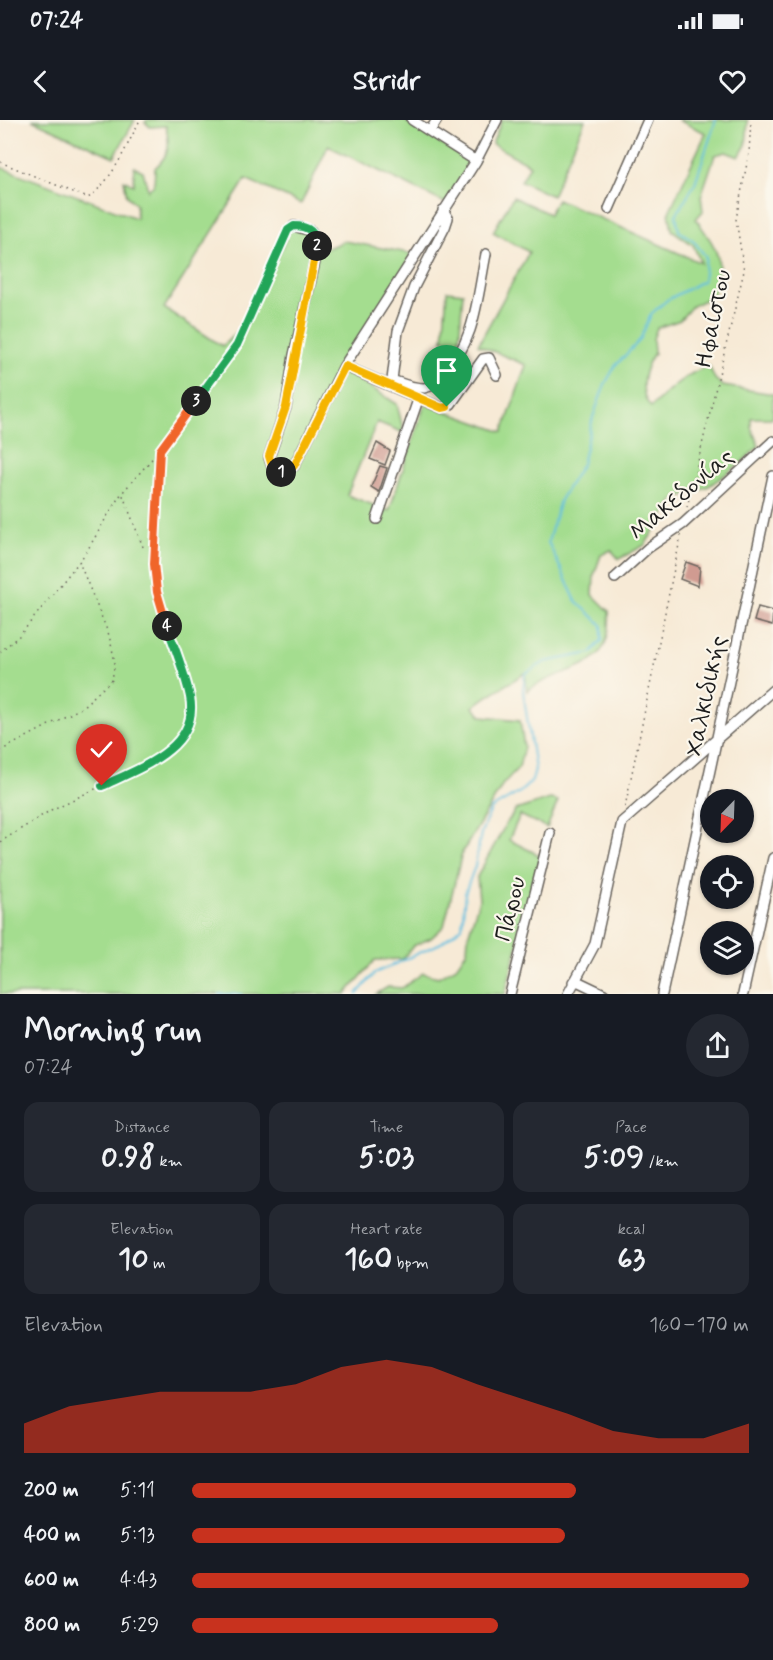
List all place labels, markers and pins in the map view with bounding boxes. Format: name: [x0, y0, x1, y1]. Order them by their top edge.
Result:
pin: 2: [302, 231, 332, 261]
pin: [421, 345, 472, 407]
pin: 3: [181, 386, 211, 416]
pin: 1: [266, 457, 296, 487]
pin: 4: [152, 611, 182, 641]
pin: [76, 724, 127, 786]

